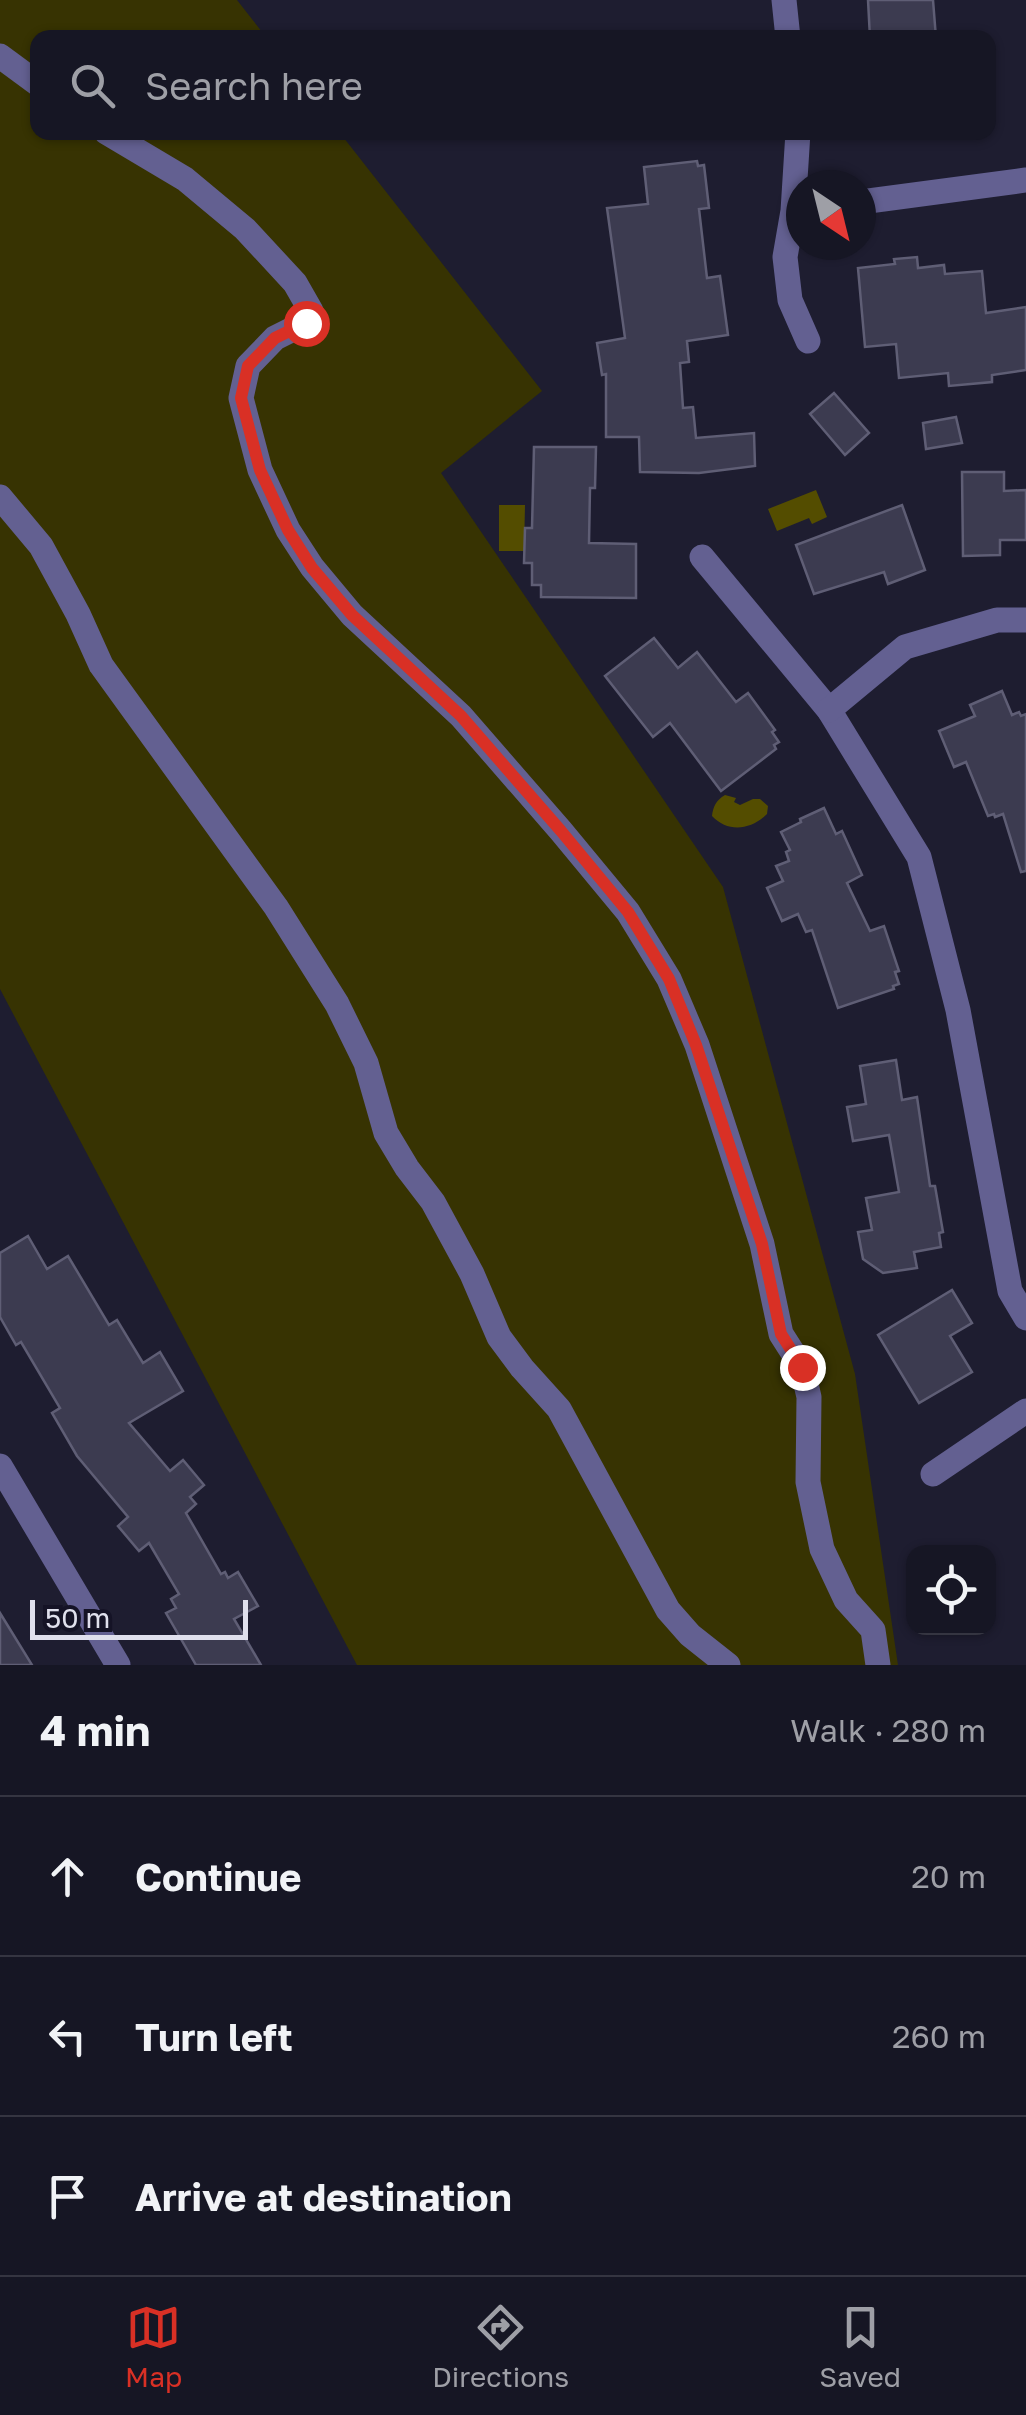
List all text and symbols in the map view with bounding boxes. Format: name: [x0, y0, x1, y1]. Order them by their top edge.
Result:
search box: [30, 30, 996, 140]
icon: search: [65, 58, 120, 113]
text: Search here: [145, 63, 363, 108]
north arrow: [786, 170, 876, 260]
route start: [284, 301, 330, 347]
route end: [780, 1345, 826, 1391]
map controls: [906, 1545, 996, 1635]
button: locate: [906, 1545, 996, 1635]
scale bar: [30, 1595, 248, 1640]
text: 50 m: [45, 1601, 110, 1634]
text: 4 min: [40, 1705, 150, 1755]
text: Walk · 280 m: [790, 1711, 986, 1749]
icon: ahead: [40, 1849, 95, 1904]
text: Continue: [135, 1854, 301, 1899]
text: 20 m: [911, 1857, 986, 1895]
icon: left: [40, 2009, 95, 2064]
text: Turn left: [135, 2014, 293, 2059]
text: 260 m: [892, 2017, 986, 2055]
icon: arrive: [40, 2169, 95, 2224]
text: Arrive at destination: [135, 2174, 512, 2219]
tab: Map: [125, 2300, 182, 2393]
tab: Directions: [432, 2300, 569, 2393]
tab: Saved: [819, 2300, 901, 2393]

